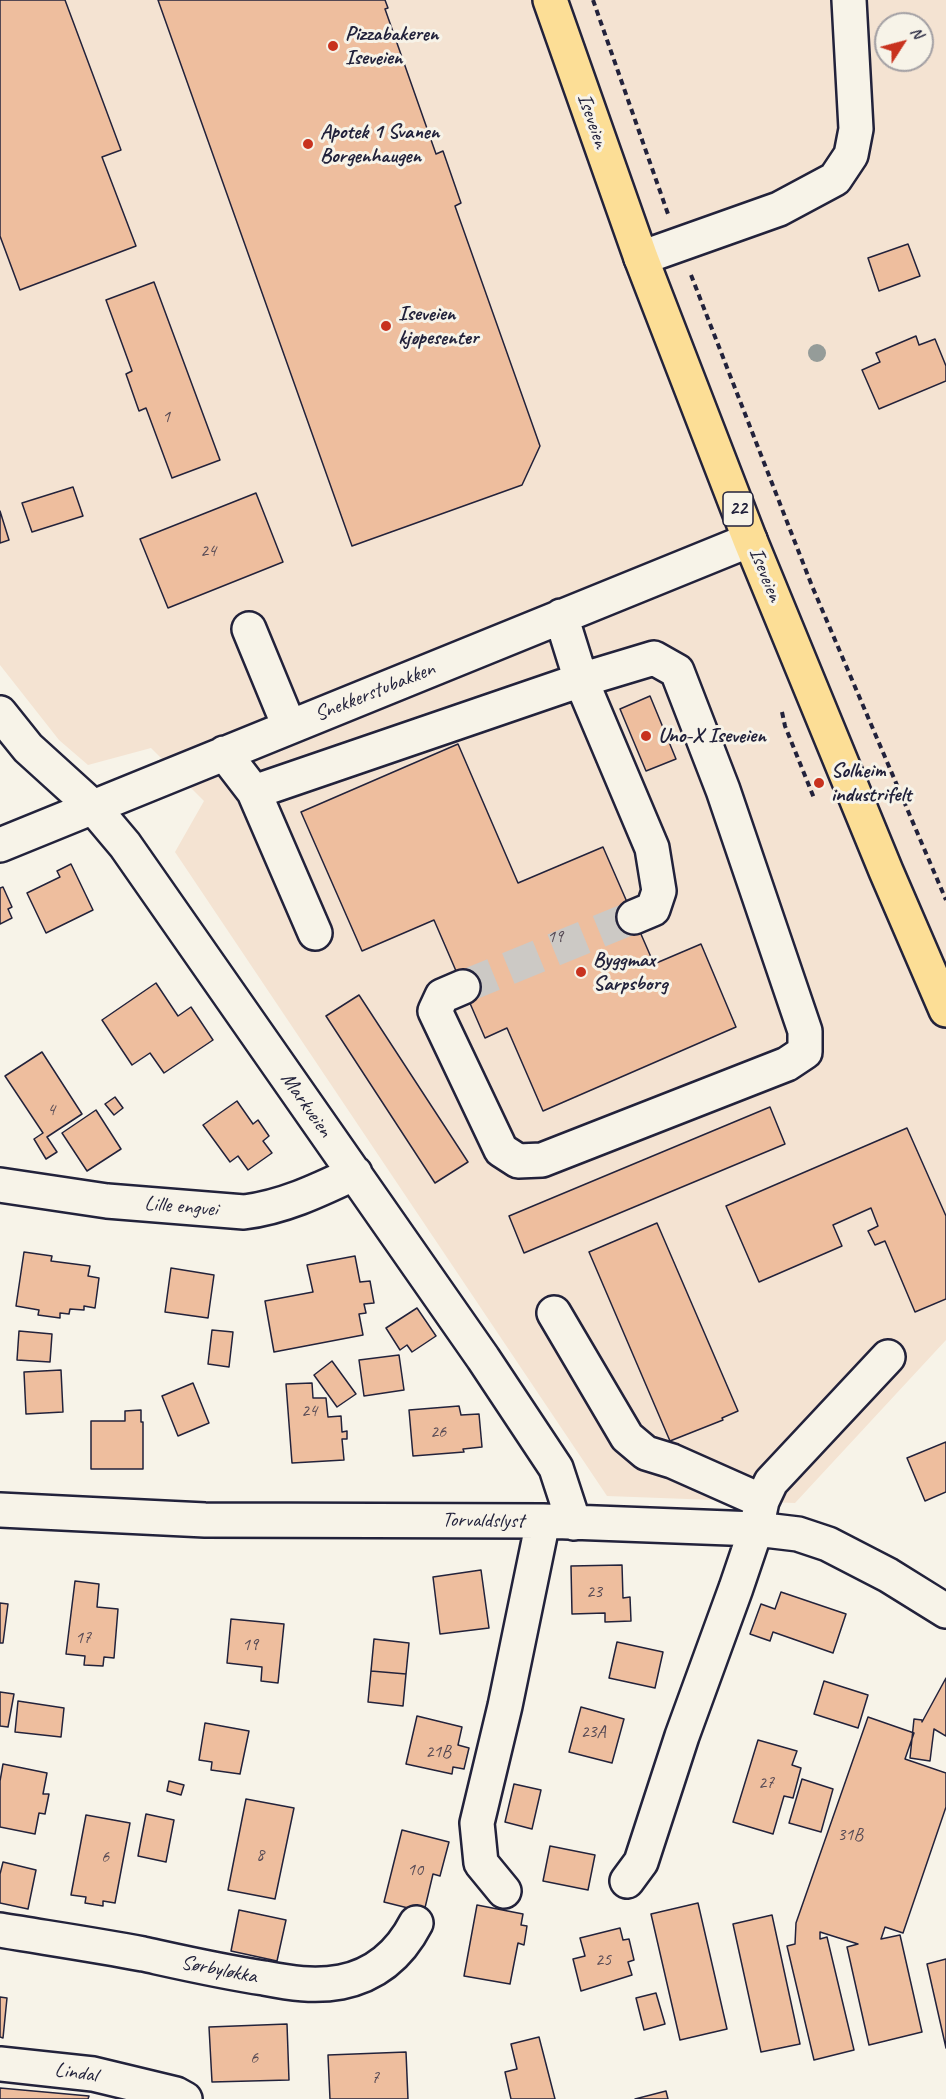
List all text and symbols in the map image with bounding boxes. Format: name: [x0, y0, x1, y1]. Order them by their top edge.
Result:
north arrow: [874, 12, 934, 72]
place label: Pizzabakeren Iseveien: [345, 21, 438, 71]
text: N: [906, 23, 928, 42]
marker: Pizzabakeren Iseveien: [326, 39, 340, 53]
street label: Iseveien: [571, 90, 613, 152]
place label: Apotek 1 Svanen Borgenhaugen: [320, 119, 439, 169]
marker: Apotek 1 Svanen Borgenhaugen: [301, 137, 315, 151]
place label: Iseveien kjøpesenter: [398, 301, 478, 351]
marker: Iseveien kjøpesenter: [379, 319, 393, 333]
house number: 1: [162, 406, 170, 428]
road number: 22: [723, 492, 753, 526]
house number: 24: [200, 540, 216, 562]
street label: Iseveien: [743, 544, 787, 606]
street label: Snekkerstubakken: [311, 656, 439, 728]
place label: Uno-X Iseveien: [658, 723, 766, 749]
marker: Uno-X Iseveien: [639, 729, 653, 743]
place label: Solheim industrifelt: [831, 758, 911, 808]
marker: Solheim industrifelt: [812, 776, 826, 790]
house number: 19: [547, 926, 563, 948]
place label: Byggmax Sarpsborg: [593, 947, 668, 997]
marker: Byggmax Sarpsborg: [574, 965, 588, 979]
street label: Markveien: [275, 1068, 337, 1142]
house number: 4: [47, 1099, 55, 1121]
street label: Lille engvei: [143, 1191, 219, 1223]
house number: 24: [301, 1400, 317, 1422]
house number: 26: [430, 1421, 446, 1443]
street label: Torvaldslyst: [442, 1508, 524, 1534]
house number: 23: [586, 1581, 602, 1603]
house number: 17: [75, 1627, 91, 1649]
house number: 19: [242, 1634, 258, 1656]
house number: 23A: [580, 1721, 606, 1743]
house number: 21B: [425, 1741, 451, 1763]
house number: 27: [758, 1772, 774, 1794]
house number: 31B: [837, 1824, 863, 1846]
house number: 8: [256, 1844, 264, 1866]
house number: 6: [101, 1846, 109, 1868]
house number: 10: [407, 1859, 423, 1881]
house number: 25: [595, 1949, 611, 1971]
street label: Sørbyløkka: [179, 1950, 259, 1990]
house number: 6: [250, 2047, 258, 2069]
street label: Lindal: [53, 2058, 99, 2088]
house number: 7: [371, 2067, 379, 2089]

